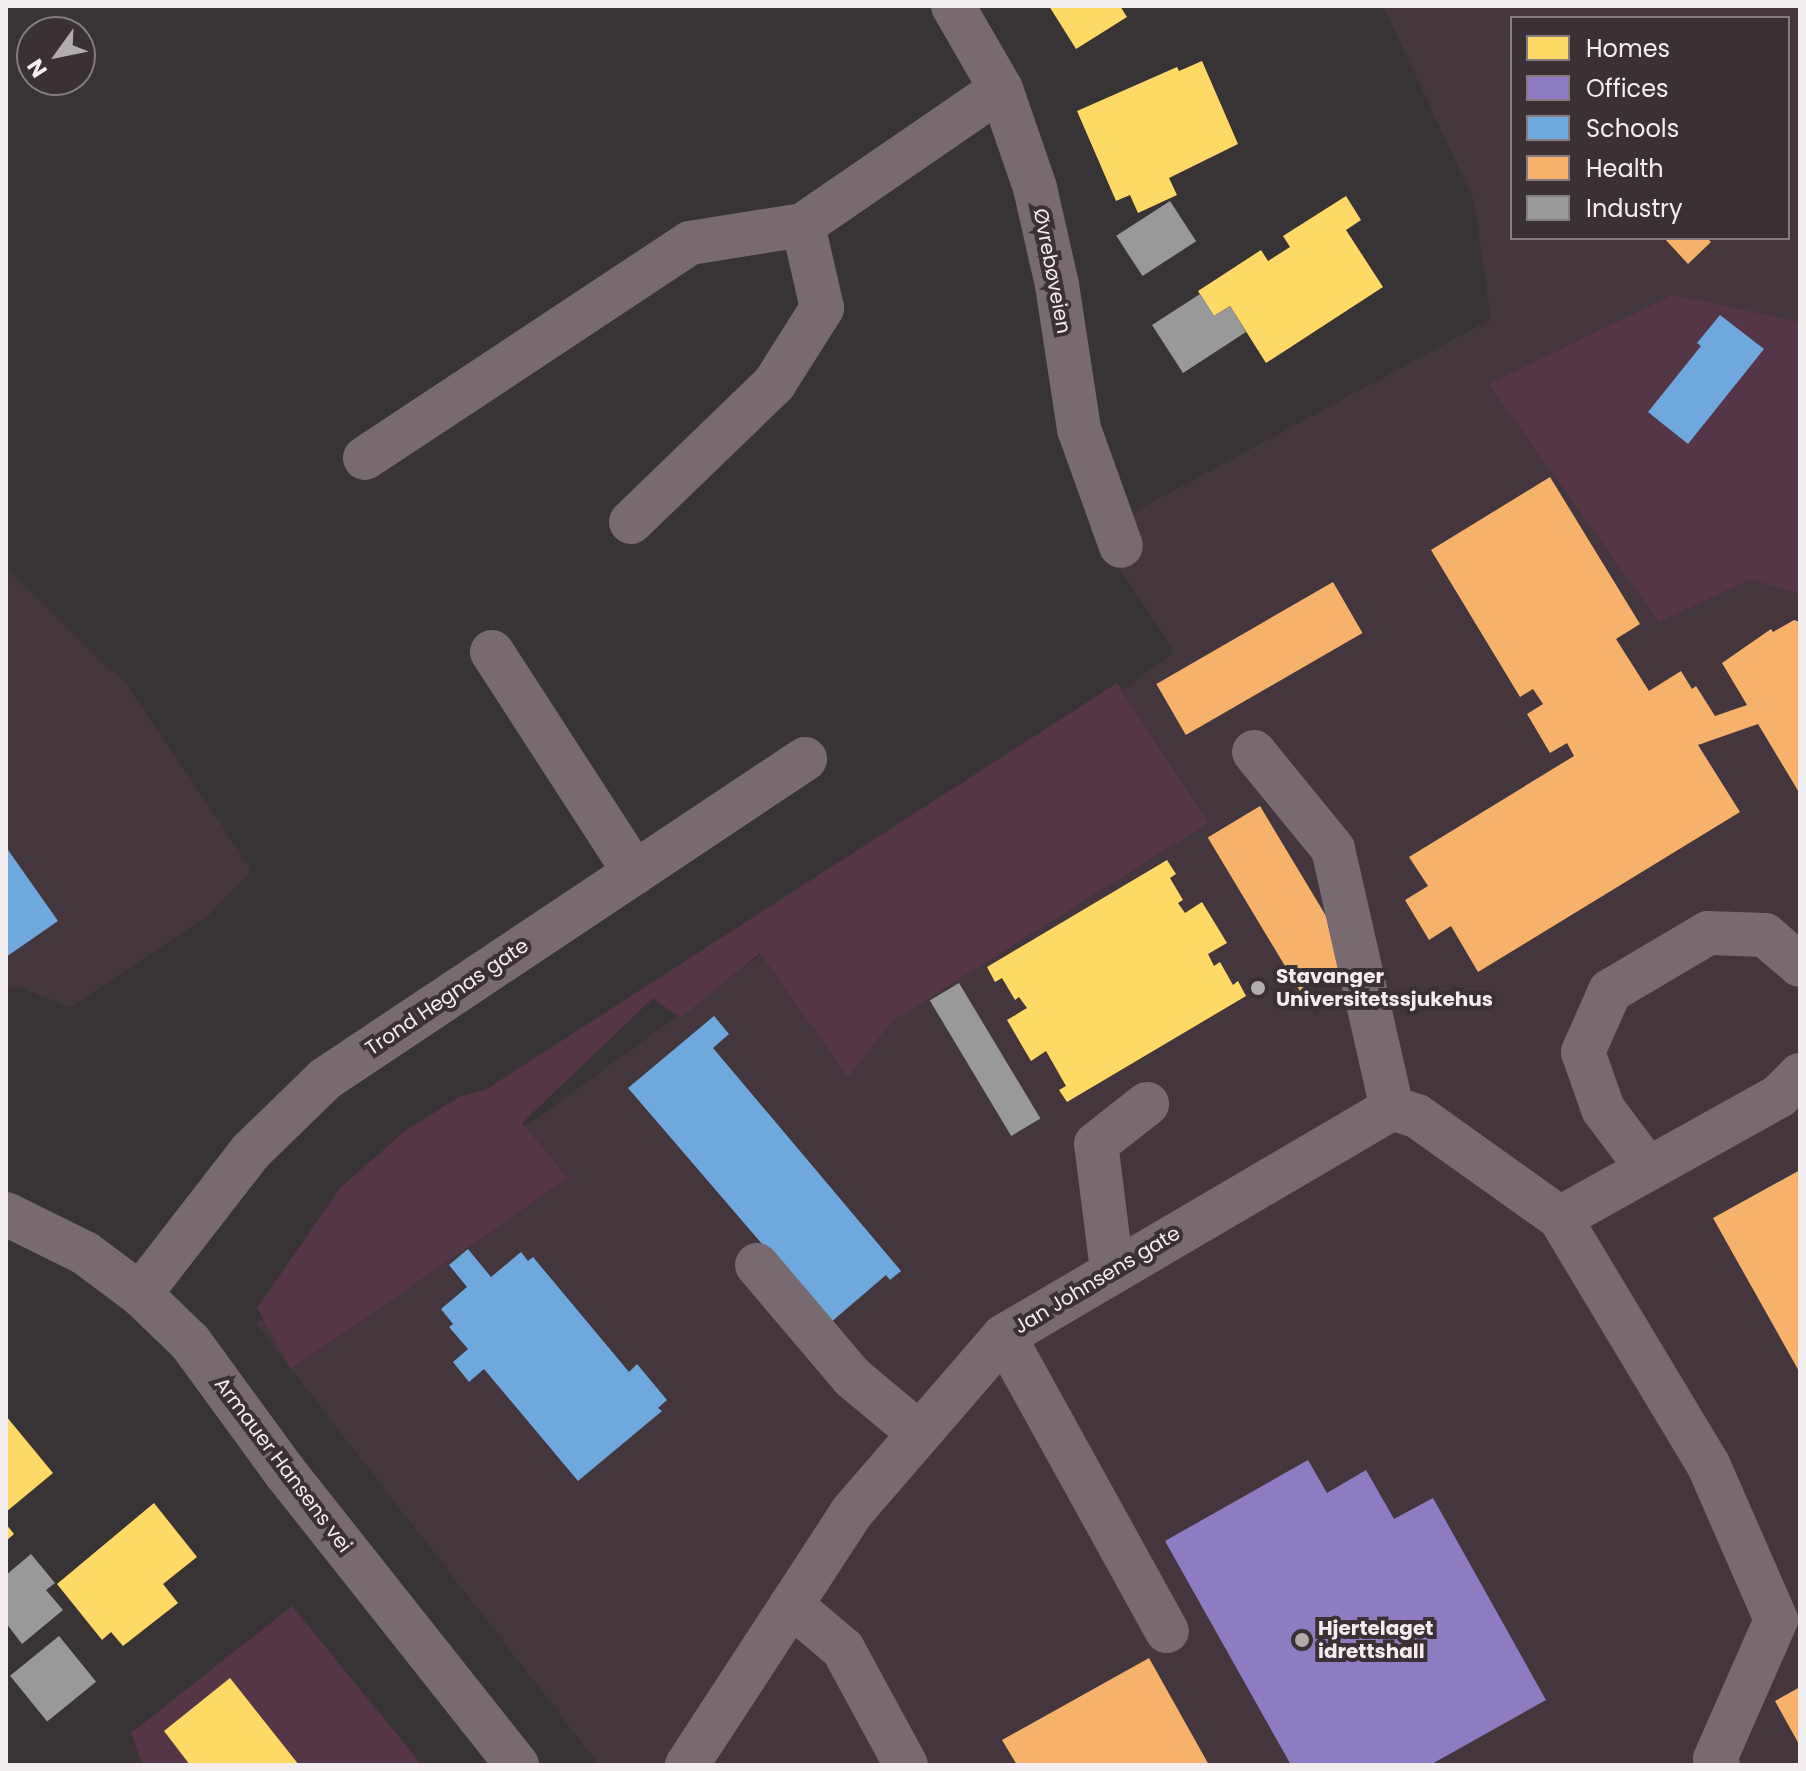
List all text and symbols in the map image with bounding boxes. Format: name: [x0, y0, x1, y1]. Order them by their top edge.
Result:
north arrow: [16, 16, 96, 96]
legend: [1510, 16, 1790, 240]
text: Homes: [1586, 32, 1670, 65]
text: N: [20, 53, 55, 84]
text: Offices: [1586, 72, 1669, 105]
text: Schools: [1586, 112, 1679, 145]
text: Health: [1586, 152, 1664, 185]
text: Industry: [1586, 192, 1683, 225]
street label: Øvrebøveien: [1028, 206, 1076, 336]
street label: Trond Hegnas gate: [361, 934, 533, 1060]
place label: Stavanger Universitetssjukehus: [1276, 964, 1493, 1011]
marker: Stavanger Universitetssjukehus: [1247, 977, 1269, 999]
street label: Jan Johnsens gate: [1010, 1221, 1184, 1339]
street label: Armauer Hansens vei: [209, 1373, 357, 1557]
place label: Hjertelaget idrettshall: [1318, 1616, 1433, 1663]
marker: Hjertelaget idrettshall: [1293, 1631, 1311, 1649]

